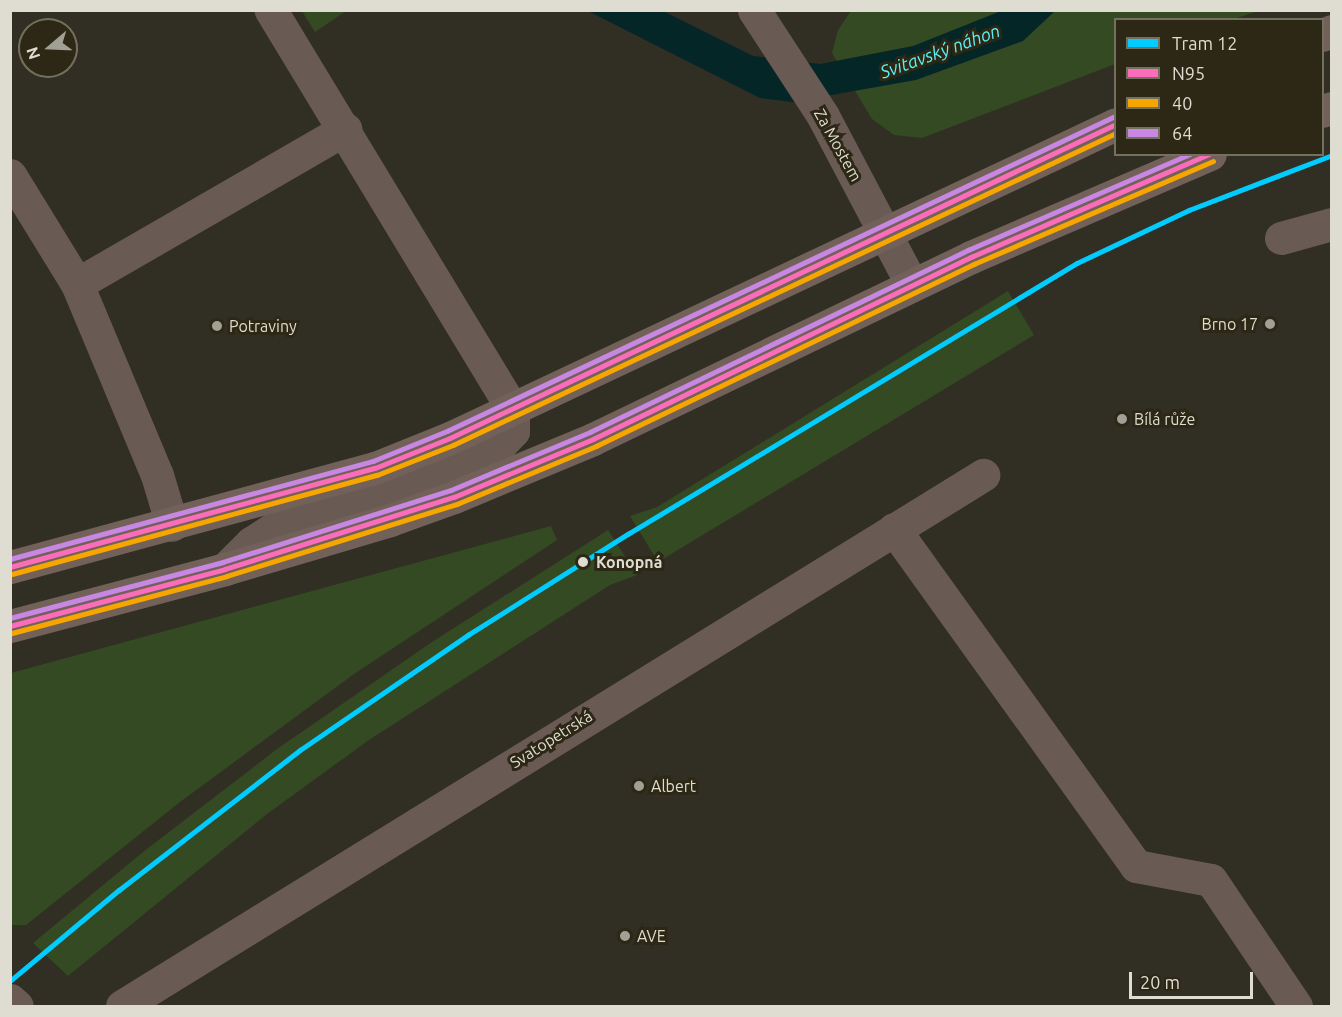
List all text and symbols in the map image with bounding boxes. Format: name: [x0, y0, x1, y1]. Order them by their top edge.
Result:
north arrow: [18, 18, 78, 78]
legend: [1114, 18, 1324, 156]
water label: Svitavský náhon: [877, 19, 1003, 83]
text: Tram 12: [1172, 33, 1237, 53]
text: N: [22, 45, 43, 62]
text: N95: [1172, 63, 1205, 83]
text: 40: [1172, 93, 1192, 113]
street label: Za Mostem: [810, 105, 866, 185]
text: 64: [1172, 123, 1192, 143]
place label: Brno 17: [1202, 314, 1258, 334]
place label: Potraviny: [229, 316, 297, 336]
marker: Brno 17: [1263, 317, 1277, 331]
marker: Potraviny: [210, 319, 224, 333]
place label: Bílá růže: [1134, 409, 1195, 429]
marker: Bílá růže: [1115, 412, 1129, 426]
place label: Konopná: [596, 552, 662, 572]
marker: Konopná: [574, 553, 592, 571]
street label: Svatopetrská: [506, 706, 596, 772]
place label: Albert: [651, 776, 696, 796]
marker: Albert: [632, 779, 646, 793]
place label: AVE: [637, 926, 666, 946]
marker: AVE: [618, 929, 632, 943]
scale bar: [1132, 960, 1256, 998]
text: 20 m: [1140, 972, 1180, 992]

